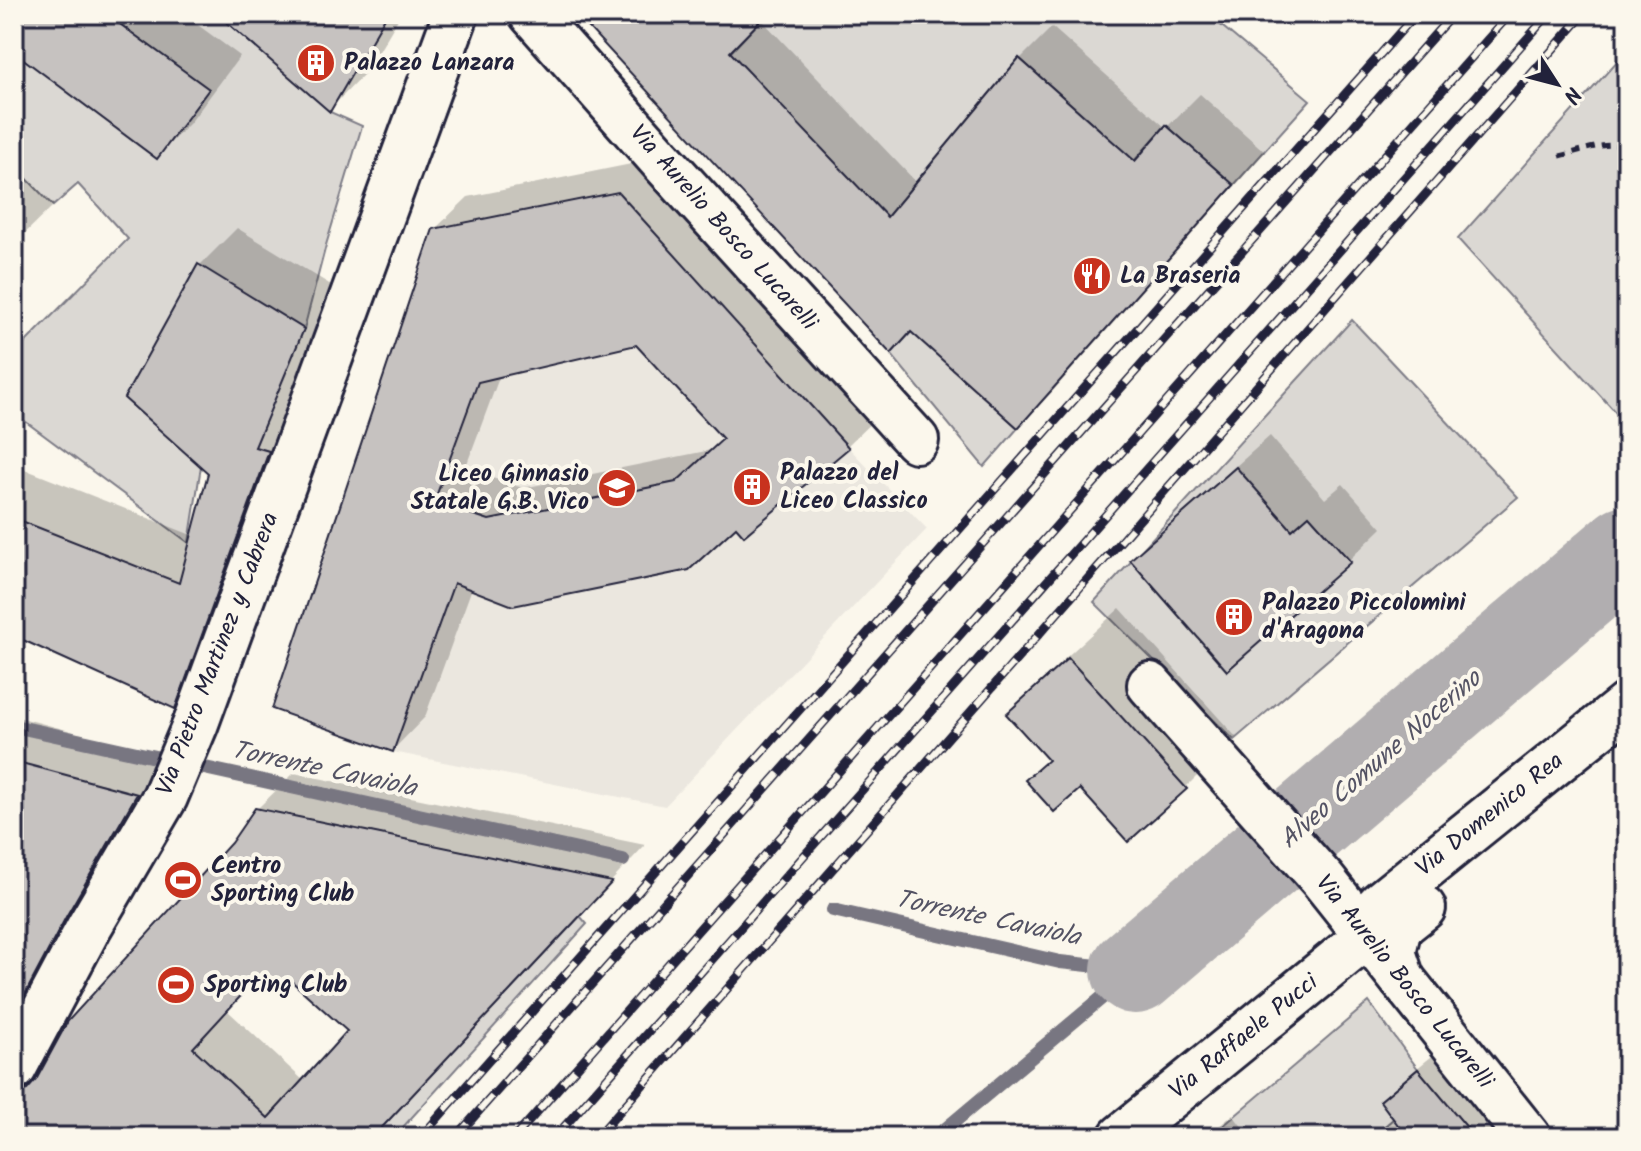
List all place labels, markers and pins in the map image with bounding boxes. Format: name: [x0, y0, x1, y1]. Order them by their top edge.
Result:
building icon: Palazzo Lanzara: [295, 42, 337, 84]
place label: Palazzo Lanzara: [344, 44, 515, 83]
restaurant icon: La Braseria: [1071, 255, 1113, 297]
place label: La Braseria: [1120, 257, 1241, 296]
place label: Palazzo del Liceo Classico: [780, 454, 928, 521]
place label: Liceo Ginnasio Statale G.B. Vico: [411, 455, 589, 522]
building icon: Palazzo del Liceo Classico: [731, 466, 773, 508]
school or university icon: Liceo Ginnasio Statale G.B. Vico: [596, 467, 638, 509]
place label: Palazzo Piccolomini d'Aragona: [1262, 584, 1467, 651]
building icon: Palazzo Piccolomini d'Aragona: [1213, 596, 1255, 638]
place label: Centro Sporting Club: [211, 847, 355, 914]
sports icon: Centro Sporting Club: [162, 859, 204, 901]
sports icon: Sporting Club: [155, 964, 197, 1006]
place label: Sporting Club: [204, 966, 348, 1005]

